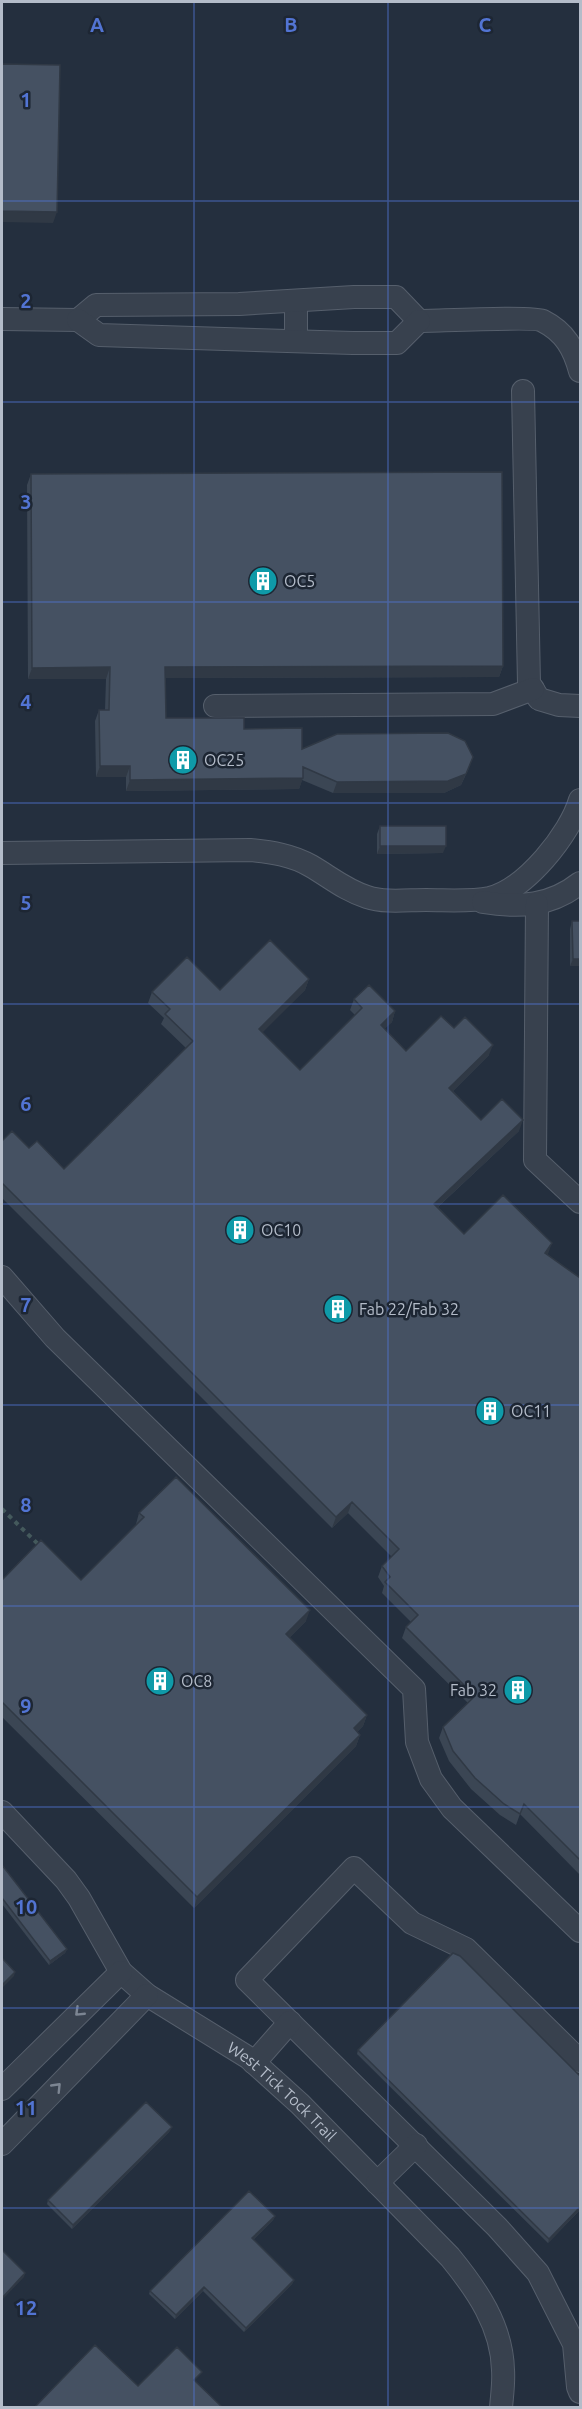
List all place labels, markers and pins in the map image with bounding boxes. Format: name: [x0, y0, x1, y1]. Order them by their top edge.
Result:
building icon: OC5: [247, 565, 279, 597]
place label: OC5: [284, 572, 315, 590]
building icon: OC25: [167, 744, 199, 776]
place label: OC25: [204, 751, 244, 769]
building icon: OC10: [224, 1214, 256, 1246]
place label: OC10: [261, 1221, 301, 1239]
building icon: Fab 22/Fab 32: [322, 1293, 354, 1325]
place label: Fab 22/Fab 32: [359, 1300, 459, 1318]
building icon: OC11: [474, 1395, 506, 1427]
place label: OC11: [511, 1402, 551, 1420]
building icon: OC8: [144, 1665, 176, 1697]
place label: OC8: [181, 1672, 212, 1690]
building icon: Fab 32: [502, 1674, 534, 1706]
place label: Fab 32: [450, 1681, 497, 1699]

